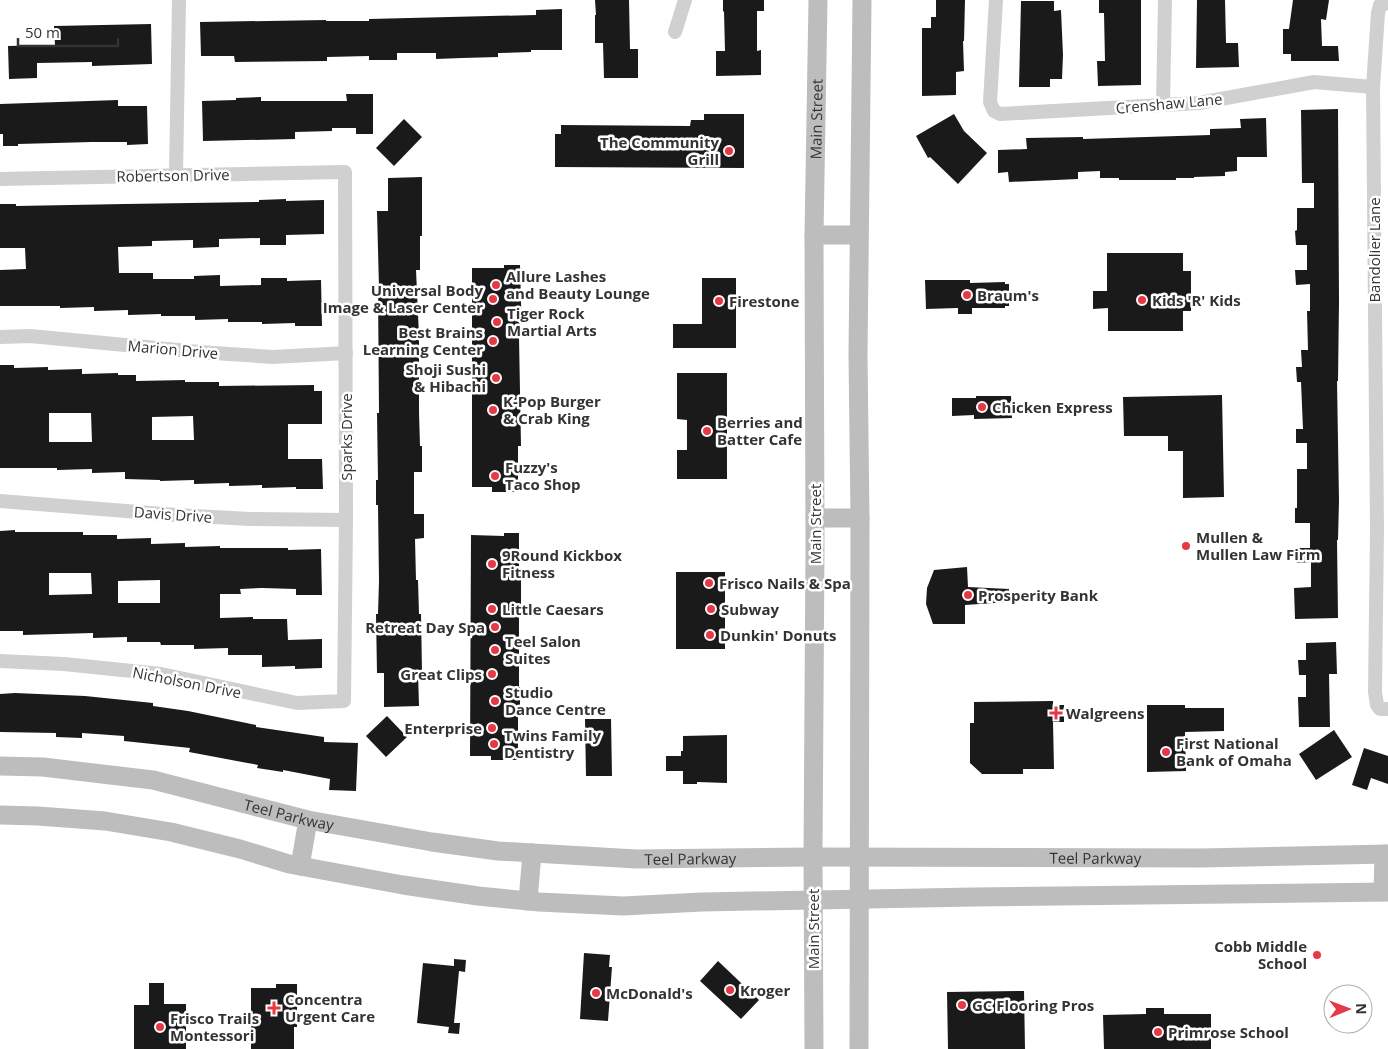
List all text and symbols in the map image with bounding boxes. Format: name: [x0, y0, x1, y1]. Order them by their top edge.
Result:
scale bar: [18, 15, 118, 47]
text: 50 m: [25, 22, 60, 42]
street label: Main Street: [805, 79, 827, 160]
street label: Crenshaw Lane: [1115, 88, 1223, 118]
place label: The Community Grill: [600, 132, 719, 169]
marker: The Community Grill: [723, 145, 735, 157]
street label: Robertson Drive: [116, 164, 230, 186]
street label: Bandolier Lane: [1364, 197, 1384, 303]
place label: Allure Lashes and Beauty Lounge: [506, 266, 650, 303]
marker: Allure Lashes and Beauty Lounge: [490, 279, 502, 291]
place label: Universal Body Image & Laser Center: [323, 280, 483, 317]
place label: Braum's: [977, 285, 1039, 305]
marker: Braum's: [961, 289, 973, 301]
place label: Kids 'R' Kids: [1152, 290, 1241, 310]
place label: Firestone: [729, 291, 800, 311]
marker: Universal Body Image & Laser Center: [487, 293, 499, 305]
marker: Kids 'R' Kids: [1136, 294, 1148, 306]
marker: Firestone: [713, 295, 725, 307]
place label: Tiger Rock Martial Arts: [507, 303, 597, 340]
marker: Tiger Rock Martial Arts: [491, 316, 503, 328]
place label: Best Brains Learning Center: [363, 322, 483, 359]
street label: Marion Drive: [127, 335, 219, 363]
marker: Best Brains Learning Center: [487, 335, 499, 347]
place label: Shoji Sushi & Hibachi: [406, 359, 486, 396]
marker: Shoji Sushi & Hibachi: [490, 372, 502, 384]
place label: K-Pop Burger & Crab King: [503, 391, 601, 428]
street label: Sparks Drive: [336, 393, 356, 481]
place label: Chicken Express: [992, 397, 1113, 417]
marker: Chicken Express: [976, 401, 988, 413]
marker: K-Pop Burger & Crab King: [487, 404, 499, 416]
place label: Berries and Batter Cafe: [717, 412, 803, 449]
marker: Berries and Batter Cafe: [701, 425, 713, 437]
place label: Fuzzy's Taco Shop: [505, 457, 581, 494]
marker: Fuzzy's Taco Shop: [489, 470, 501, 482]
street label: Main Street: [805, 484, 825, 564]
street label: Davis Drive: [133, 501, 213, 527]
place label: Mullen & Mullen Law Firm: [1196, 527, 1320, 564]
marker: Mullen & Mullen Law Firm: [1180, 540, 1192, 552]
place label: 9Round Kickbox Fitness: [502, 545, 622, 582]
marker: 9Round Kickbox Fitness: [486, 558, 498, 570]
place label: Frisco Nails & Spa: [719, 573, 851, 593]
marker: Frisco Nails & Spa: [703, 577, 715, 589]
place label: Prosperity Bank: [978, 585, 1099, 605]
marker: Prosperity Bank: [962, 589, 974, 601]
place label: Little Caesars: [502, 599, 604, 619]
place label: Subway: [721, 599, 780, 619]
marker: Little Caesars: [486, 603, 498, 615]
marker: Subway: [705, 603, 717, 615]
place label: Retreat Day Spa: [365, 617, 485, 637]
marker: Retreat Day Spa: [489, 621, 501, 633]
place label: Dunkin' Donuts: [720, 625, 837, 645]
marker: Dunkin' Donuts: [704, 629, 716, 641]
place label: Teel Salon Suites: [505, 631, 581, 668]
marker: Teel Salon Suites: [489, 644, 501, 656]
street label: Nicholson Drive: [131, 662, 243, 702]
place label: Great Clips: [400, 664, 482, 684]
marker: Great Clips: [486, 668, 498, 680]
place label: Studio Dance Centre: [505, 682, 606, 719]
marker: Studio Dance Centre: [489, 695, 501, 707]
place label: Walgreens: [1066, 703, 1144, 723]
marker: Walgreens: [1050, 707, 1062, 719]
place label: Enterprise: [404, 718, 482, 738]
marker: Enterprise: [486, 722, 498, 734]
place label: Twins Family Dentistry: [504, 725, 601, 762]
place label: First National Bank of Omaha: [1176, 733, 1292, 770]
marker: Twins Family Dentistry: [488, 738, 500, 750]
marker: First National Bank of Omaha: [1160, 746, 1172, 758]
street label: Teel Parkway: [242, 794, 336, 834]
street label: Teel Parkway: [644, 848, 737, 869]
street label: Teel Parkway: [1049, 848, 1142, 868]
street label: Main Street: [803, 889, 823, 969]
place label: Cobb Middle School: [1214, 936, 1307, 973]
marker: Cobb Middle School: [1311, 949, 1323, 961]
place label: Kroger: [740, 980, 790, 1000]
place label: McDonald's: [606, 983, 693, 1003]
marker: Kroger: [724, 984, 736, 996]
north arrow: [1323, 984, 1373, 1034]
marker: McDonald's: [590, 987, 602, 999]
place label: Concentra Urgent Care: [285, 989, 375, 1026]
place label: GC Flooring Pros: [972, 995, 1094, 1015]
marker: GC Flooring Pros: [956, 999, 968, 1011]
marker: Concentra Urgent Care: [267, 1001, 281, 1015]
text: N: [1352, 1003, 1371, 1015]
place label: Frisco Trails Montessori: [170, 1008, 259, 1045]
marker: Frisco Trails Montessori: [154, 1021, 166, 1033]
place label: Primrose School: [1168, 1022, 1289, 1042]
marker: Primrose School: [1152, 1026, 1164, 1038]

